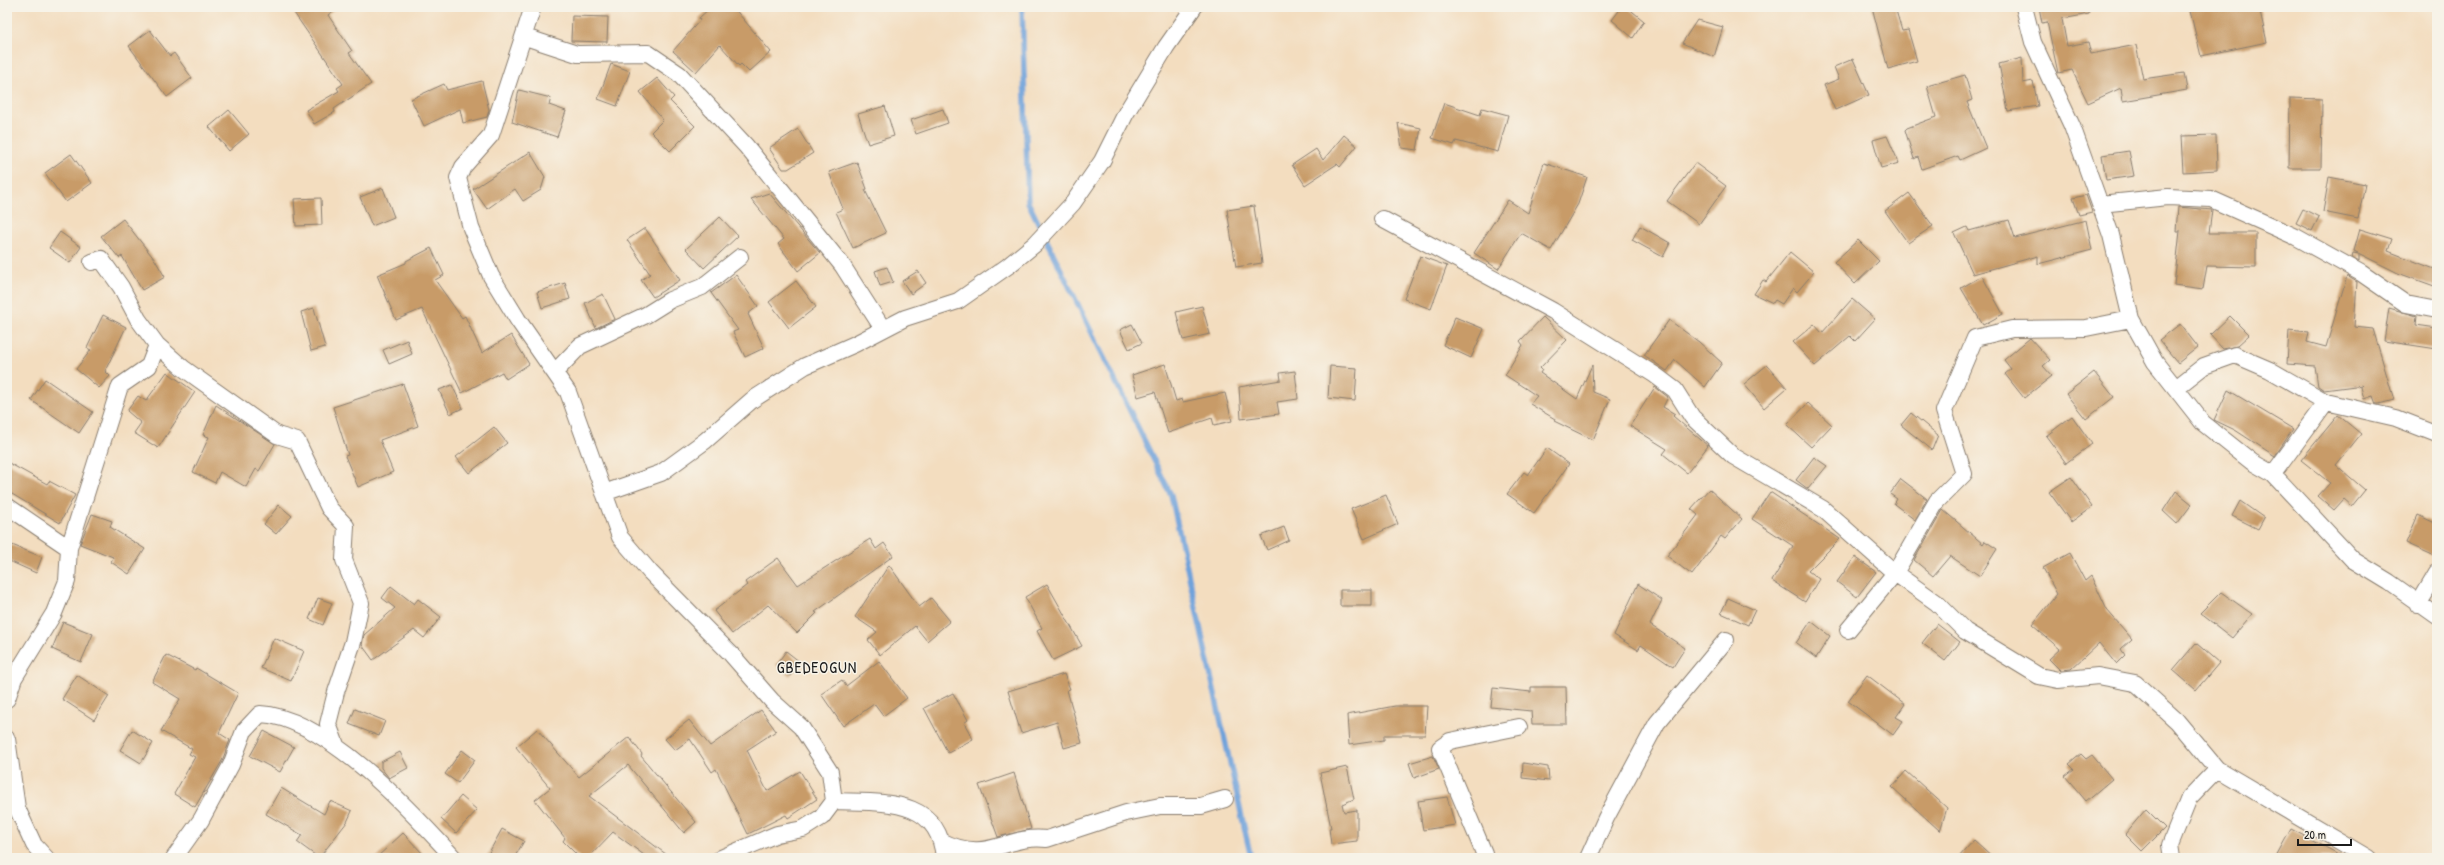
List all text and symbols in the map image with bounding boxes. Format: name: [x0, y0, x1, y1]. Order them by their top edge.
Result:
district label: GBEDEOGUN: [777, 656, 857, 678]
scale bar: [2298, 821, 2351, 847]
text: 20 m: [2304, 826, 2326, 843]

